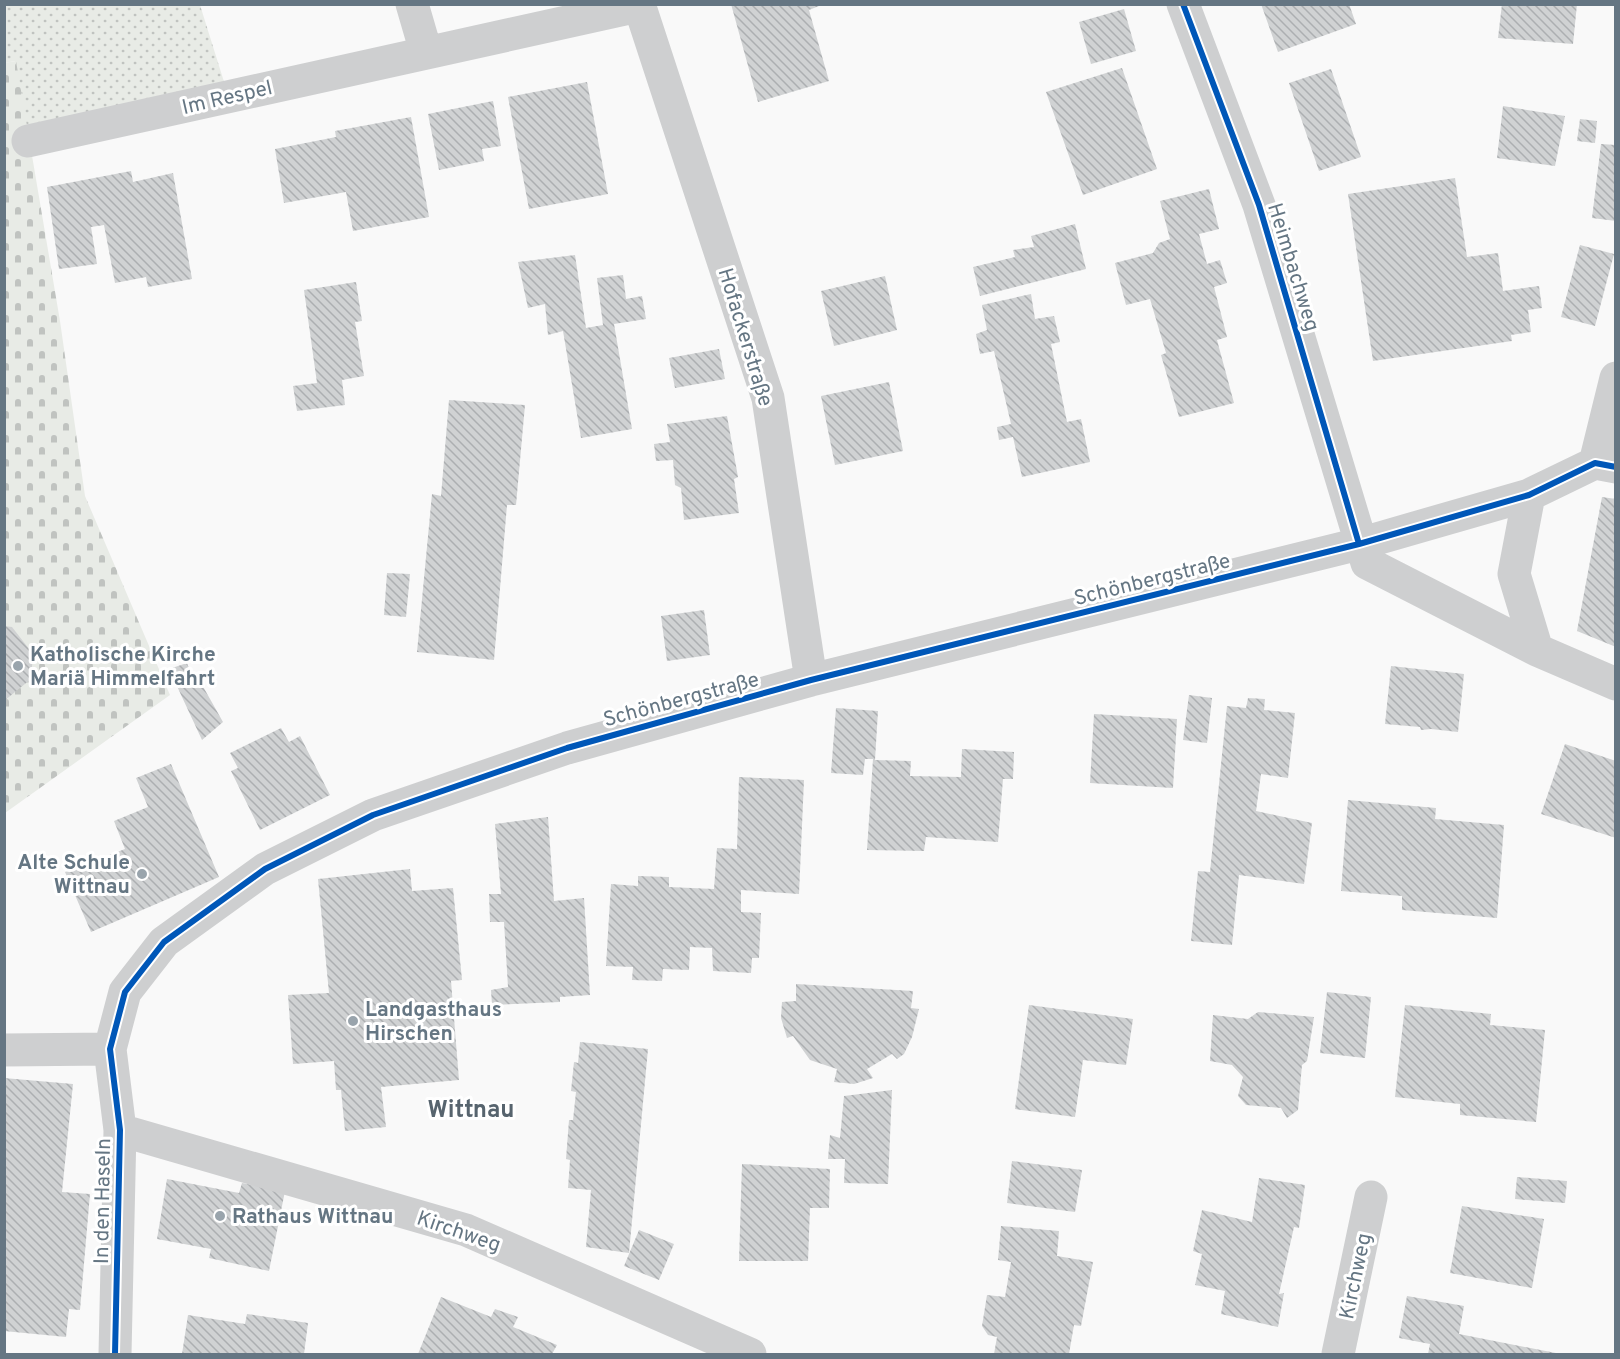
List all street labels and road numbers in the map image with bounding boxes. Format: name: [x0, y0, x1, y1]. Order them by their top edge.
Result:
street label: Im Respel: [179, 75, 275, 122]
street label: Heimbachweg: [1260, 200, 1325, 335]
street label: Hofackerstraße: [711, 265, 778, 410]
street label: Schönbergstraße: [1071, 548, 1233, 613]
street label: Schönbergstraße: [601, 667, 762, 734]
street label: In den Haseln: [89, 1138, 118, 1264]
street label: Kirchweg: [413, 1205, 504, 1259]
street label: Kirchweg: [1334, 1231, 1379, 1322]

